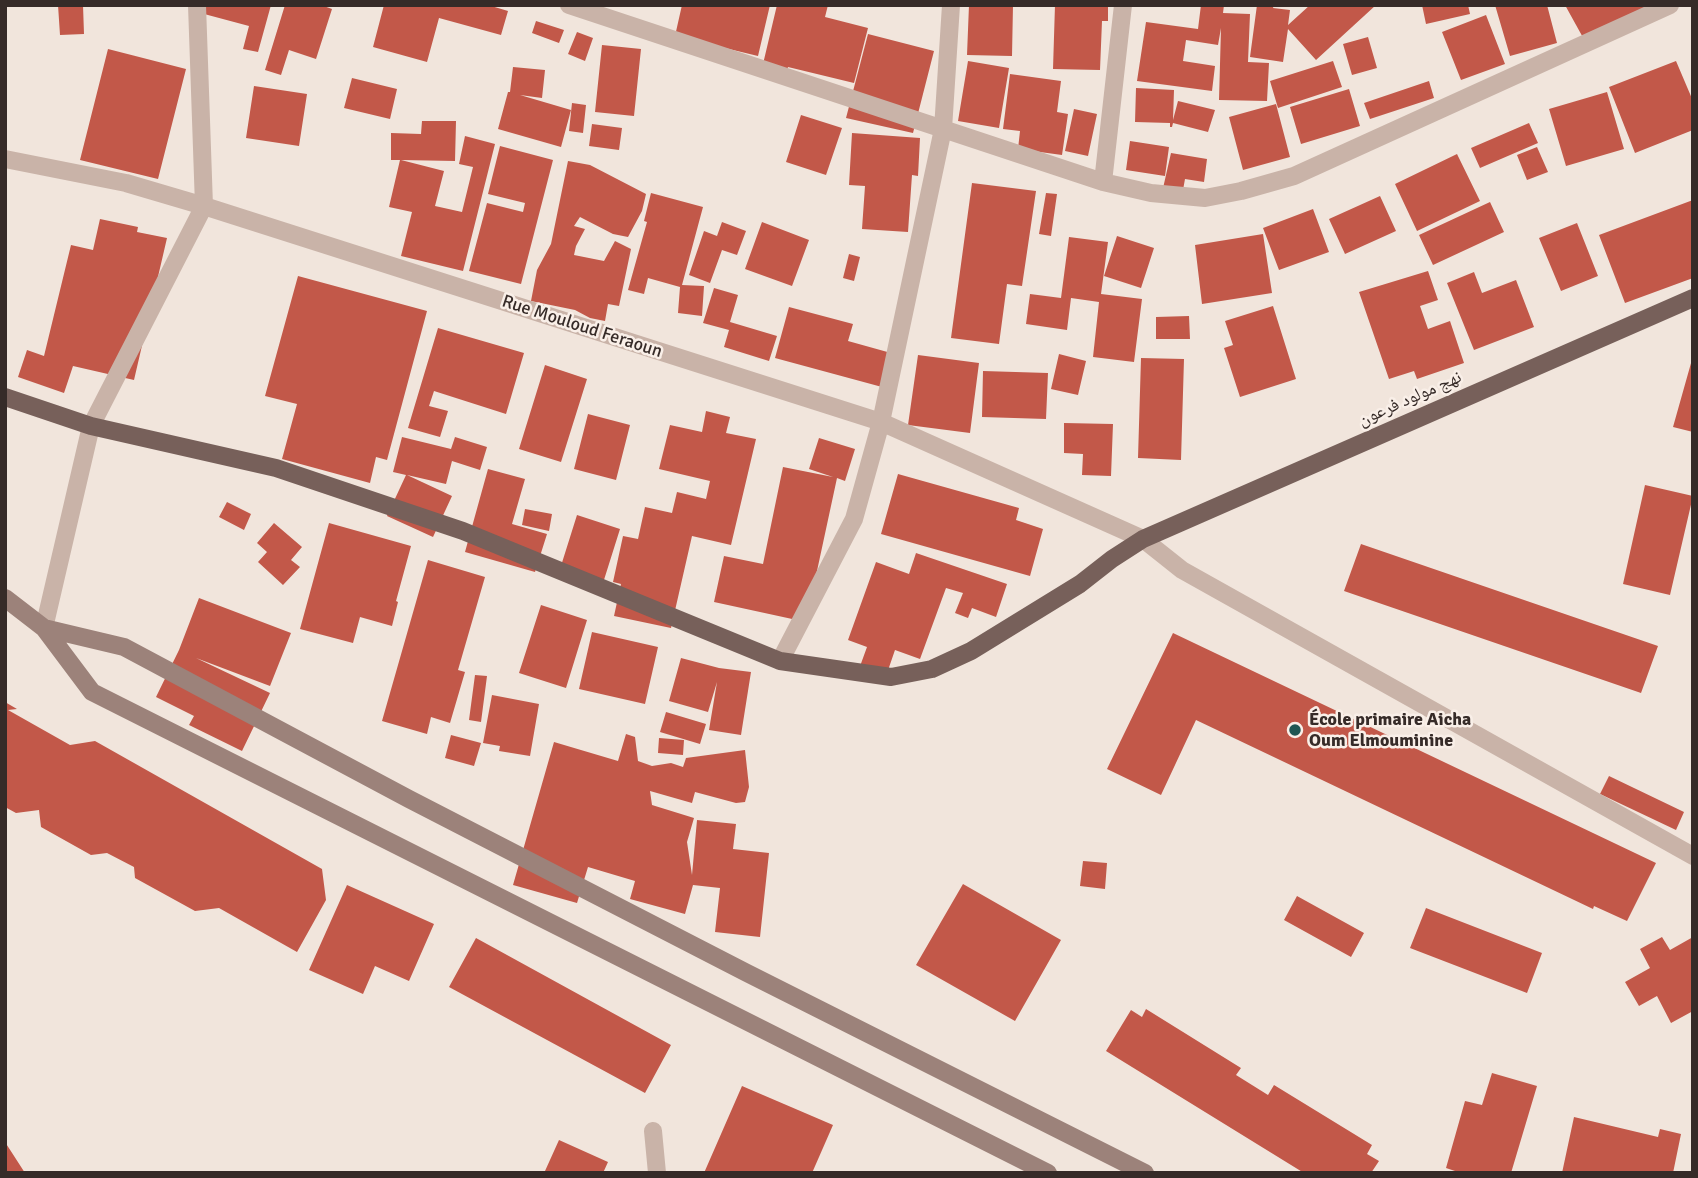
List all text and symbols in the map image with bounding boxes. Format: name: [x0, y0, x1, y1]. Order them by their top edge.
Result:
street label: Rue Mouloud Feraoun: [499, 291, 665, 363]
street label: نهج مولود فرعون: [1355, 367, 1465, 431]
place label: École primaire Aicha Oum Elmouminine: [1309, 709, 1471, 752]
marker: École primaire Aicha Oum Elmouminine: [1287, 722, 1303, 738]

